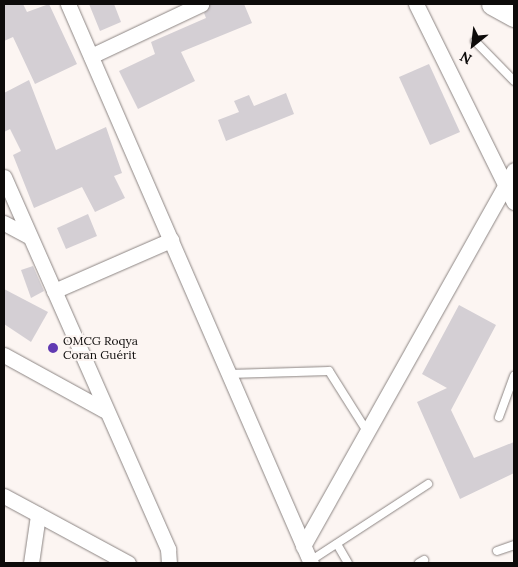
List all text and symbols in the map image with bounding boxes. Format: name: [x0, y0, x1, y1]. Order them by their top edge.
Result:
north arrow: [448, 20, 498, 70]
text: N: [457, 48, 475, 69]
place label: OMCG Roqya Coran Guérit: [63, 334, 138, 362]
marker: OMCG Roqya Coran Guérit: [47, 342, 59, 354]

